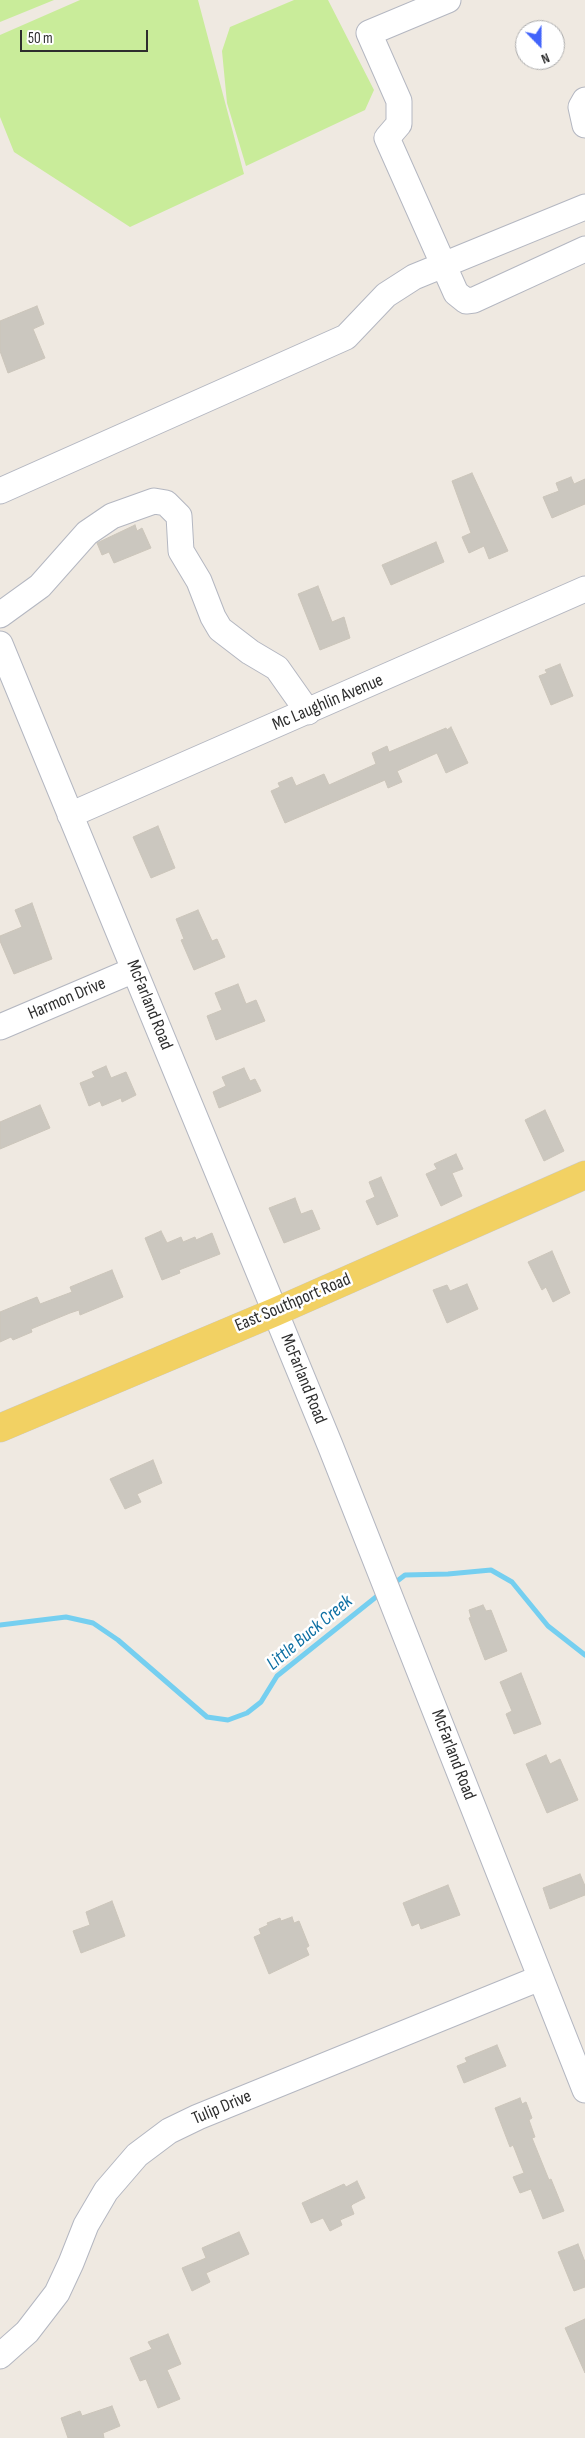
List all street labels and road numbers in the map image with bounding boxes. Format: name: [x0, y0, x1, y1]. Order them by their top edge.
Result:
street label: Mc Laughlin Avenue: [269, 670, 387, 736]
street label: McFarland Road: [121, 957, 177, 1053]
street label: Harmon Drive: [25, 973, 109, 1025]
street label: East Southport Road: [232, 1269, 354, 1337]
street label: McFarland Road: [275, 1331, 331, 1427]
street label: McFarland Road: [426, 1707, 480, 1803]
street label: Tulip Drive: [189, 2086, 255, 2130]

